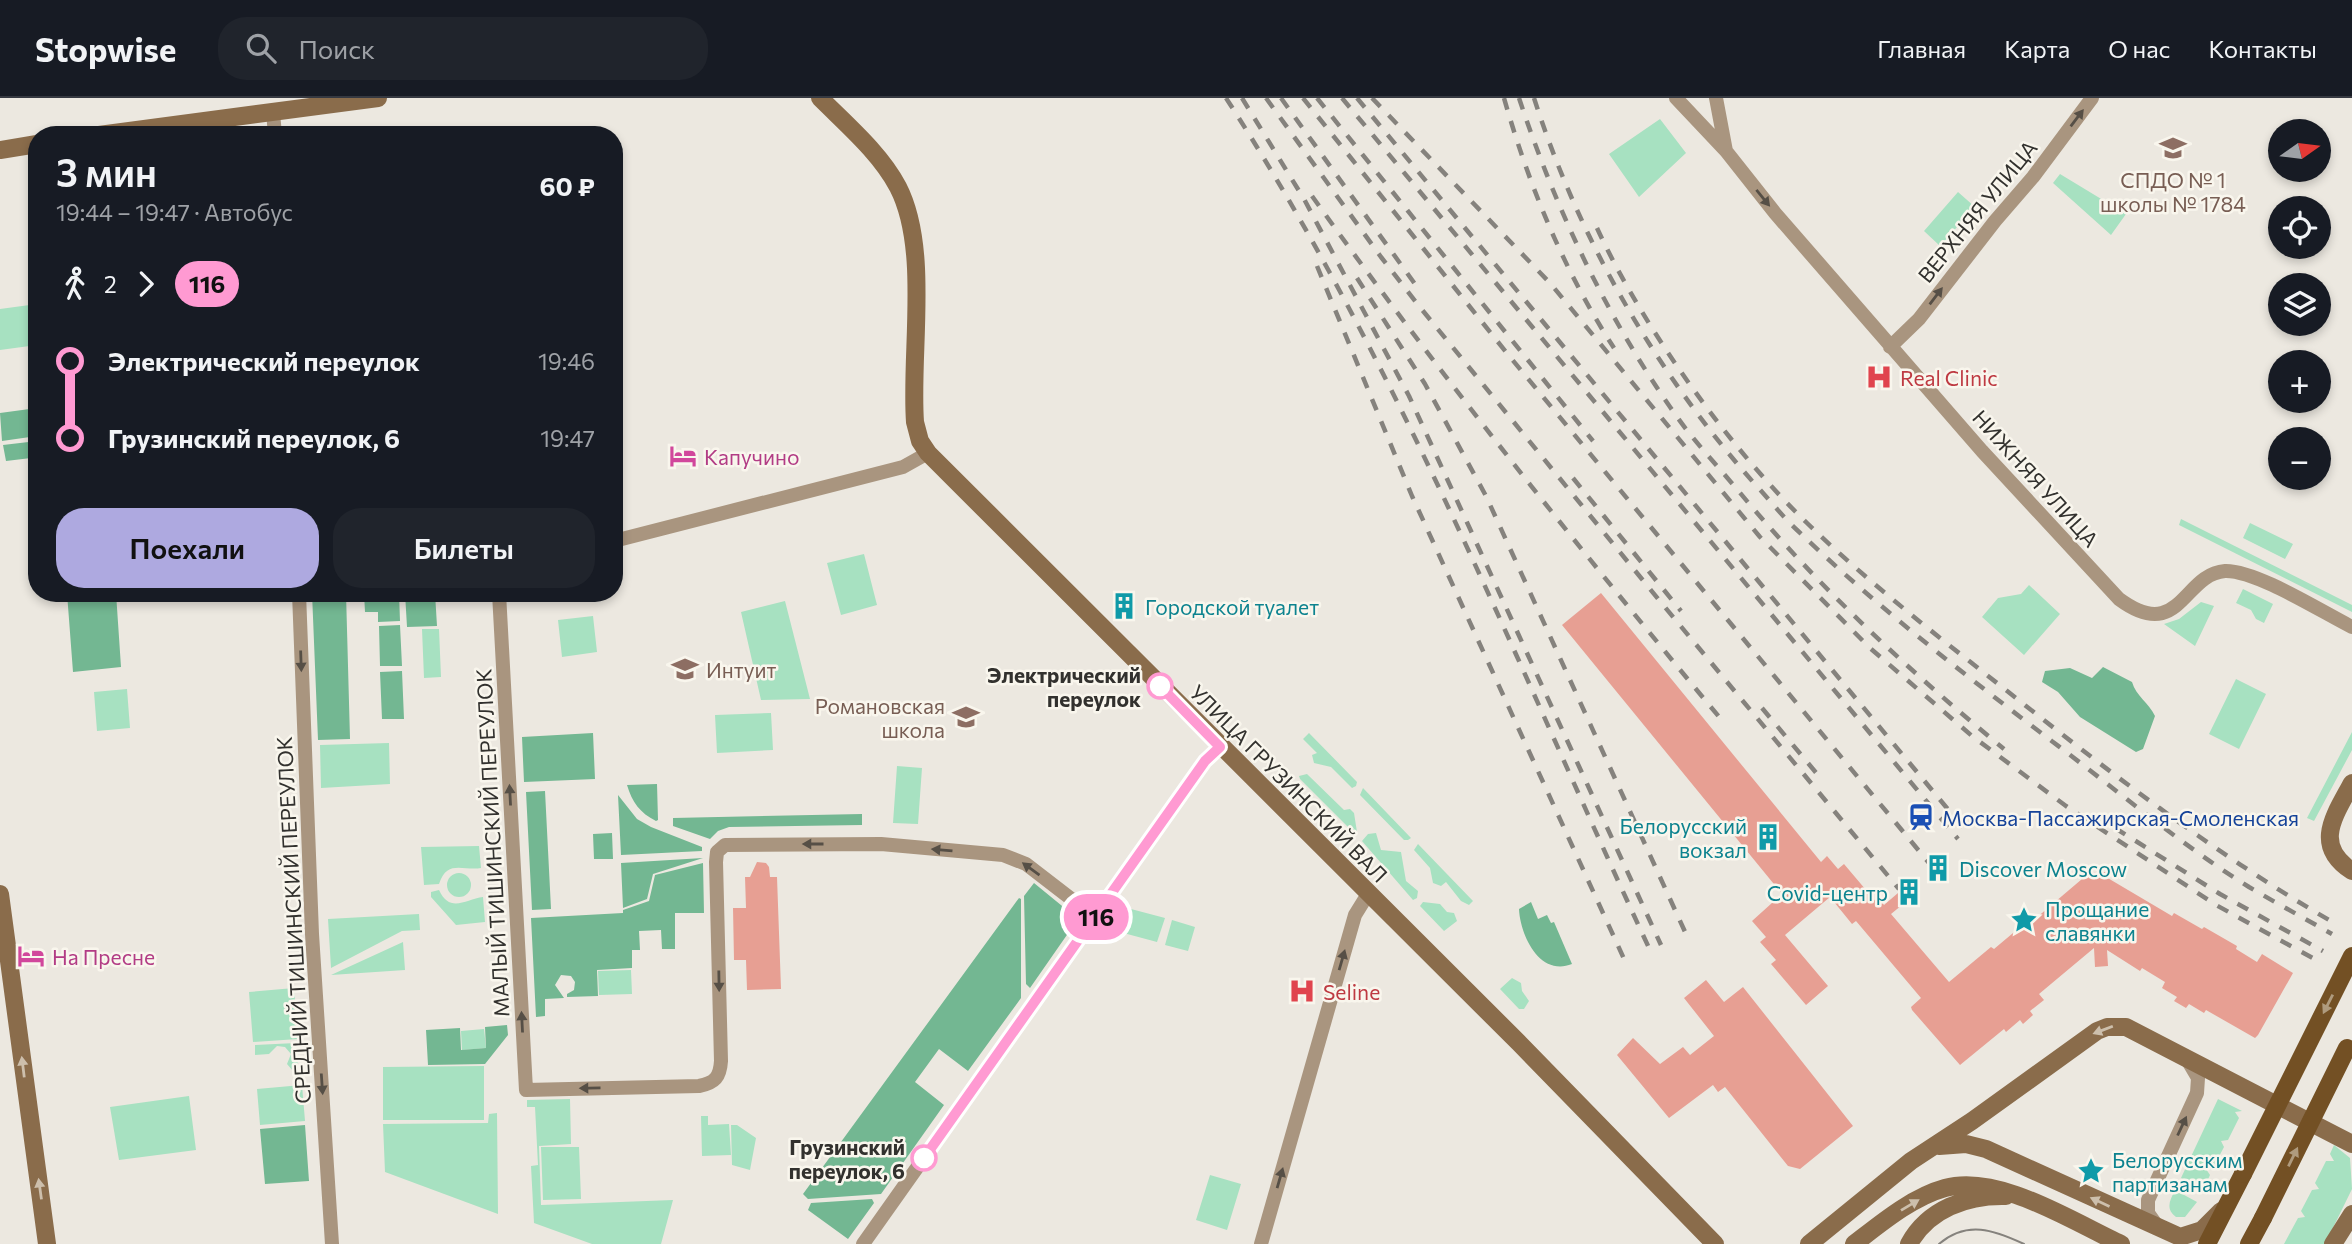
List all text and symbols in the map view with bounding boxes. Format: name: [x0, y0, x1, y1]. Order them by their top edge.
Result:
search box: [218, 17, 708, 80]
text: Stopwise: [35, 28, 176, 69]
icon: search: [242, 29, 280, 67]
text: Поиск: [298, 33, 375, 64]
text: Главная: [1877, 34, 1966, 63]
text: Карта: [2004, 34, 2070, 63]
text: О нас: [2108, 34, 2170, 63]
text: Контакты: [2208, 34, 2317, 63]
one-way arrow: [2069, 109, 2083, 127]
north arrow: [2268, 119, 2331, 182]
map controls: [2268, 119, 2331, 490]
school or university icon: СПДО № 1 школы № 1784: [2158, 133, 2188, 163]
street label: ВЕРХНЯЯ УЛИЦА: [1912, 135, 2042, 287]
text: 3 мин: [56, 148, 157, 195]
place label: СПДО № 1 школы № 1784: [2100, 167, 2246, 216]
text: 60 ₽: [540, 170, 595, 201]
one-way arrow: [1755, 189, 1770, 206]
button: locate: [2268, 196, 2331, 259]
text: 19:44 – 19:47 · Автобус: [56, 198, 293, 226]
icon: walk: [56, 265, 94, 303]
icon: forward: [127, 265, 165, 303]
text: 116: [189, 269, 225, 298]
text: 2: [104, 270, 117, 298]
button: layers: [2268, 273, 2331, 336]
one-way arrow: [1928, 288, 1943, 306]
text: Электрический переулок: [108, 345, 420, 376]
text: 19:46: [538, 347, 595, 375]
button: +: [2268, 350, 2331, 413]
hospital icon: Real Clinic: [1864, 362, 1894, 392]
place label: Real Clinic: [1900, 365, 1998, 390]
street label: НИЖНЯЯ УЛИЦА: [1968, 404, 2104, 552]
text: Грузинский переулок, 6: [108, 422, 400, 453]
text: 19:47: [540, 424, 595, 452]
button: −: [2268, 427, 2331, 490]
hotel icon: Капучино: [668, 441, 698, 471]
place label: Капучино: [704, 444, 800, 469]
button: Поехали: [56, 508, 319, 588]
button: Билеты: [333, 508, 595, 588]
building icon: Городской туалет: [1109, 591, 1139, 621]
place label: Городской туалет: [1145, 594, 1319, 619]
one-way arrow: [296, 651, 307, 673]
school or university icon: Интуит: [670, 654, 700, 684]
place label: Интуит: [706, 657, 777, 682]
place label: Электрический переулок: [987, 662, 1141, 711]
street label: МАЛЫЙ ТИШИНСКИЙ ПЕРЕУЛОК: [470, 668, 514, 1018]
marker: Электрический переулок: [1147, 673, 1173, 699]
street label: УЛИЦА ГРУЗИНСКИЙ ВАЛ: [1185, 679, 1393, 887]
place label: Романовская школа: [815, 693, 945, 742]
school or university icon: Романовская школа: [951, 702, 981, 732]
street label: СРЕДНИЙ ТИШИНСКИЙ ПЕРЕУЛОК: [271, 736, 315, 1104]
one-way arrow: [504, 783, 515, 805]
station icon: Москва-Пассажирская-Смоленская: [1906, 802, 1936, 832]
place label: Москва-Пассажирская-Смоленская: [1942, 805, 2299, 830]
place label: Белорусский вокзал: [1619, 813, 1747, 862]
building icon: Белорусский вокзал: [1753, 822, 1783, 852]
one-way arrow: [801, 838, 823, 850]
one-way arrow: [930, 844, 952, 855]
building icon: Discover Moscow: [1923, 853, 1953, 883]
place label: Discover Moscow: [1959, 856, 2127, 881]
one-way arrow: [1022, 862, 1040, 876]
building icon: Covid-центр: [1894, 877, 1924, 907]
place label: Covid-центр: [1767, 880, 1888, 905]
line badge: 116: [1056, 894, 1136, 940]
place label: Прощание славянки: [2045, 896, 2149, 945]
text: 116: [1078, 902, 1114, 931]
place icon: Прощание славянки: [2009, 905, 2039, 935]
hotel icon: На Пресне: [16, 941, 46, 971]
place label: На Пресне: [52, 944, 155, 969]
one-way arrow: [1338, 949, 1348, 970]
one-way arrow: [713, 970, 724, 992]
hospital icon: Seline: [1287, 976, 1317, 1006]
place label: Seline: [1323, 979, 1380, 1004]
one-way arrow: [2322, 994, 2333, 1014]
one-way arrow: [517, 1011, 528, 1033]
one-way arrow: [2092, 1025, 2113, 1036]
one-way arrow: [18, 1056, 29, 1078]
one-way arrow: [317, 1074, 328, 1096]
one-way arrow: [579, 1083, 601, 1094]
one-way arrow: [2177, 1116, 2188, 1136]
place label: Грузинский переулок, 6: [789, 1134, 905, 1183]
marker: Грузинский переулок, 6: [911, 1145, 937, 1171]
place label: Белорусским партизанам: [2112, 1147, 2242, 1196]
one-way arrow: [2288, 1147, 2299, 1167]
place icon: Белорусским партизанам: [2076, 1156, 2106, 1186]
one-way arrow: [1275, 1168, 1285, 1189]
one-way arrow: [34, 1178, 45, 1200]
one-way arrow: [2090, 1196, 2110, 1208]
one-way arrow: [1900, 1199, 1920, 1212]

